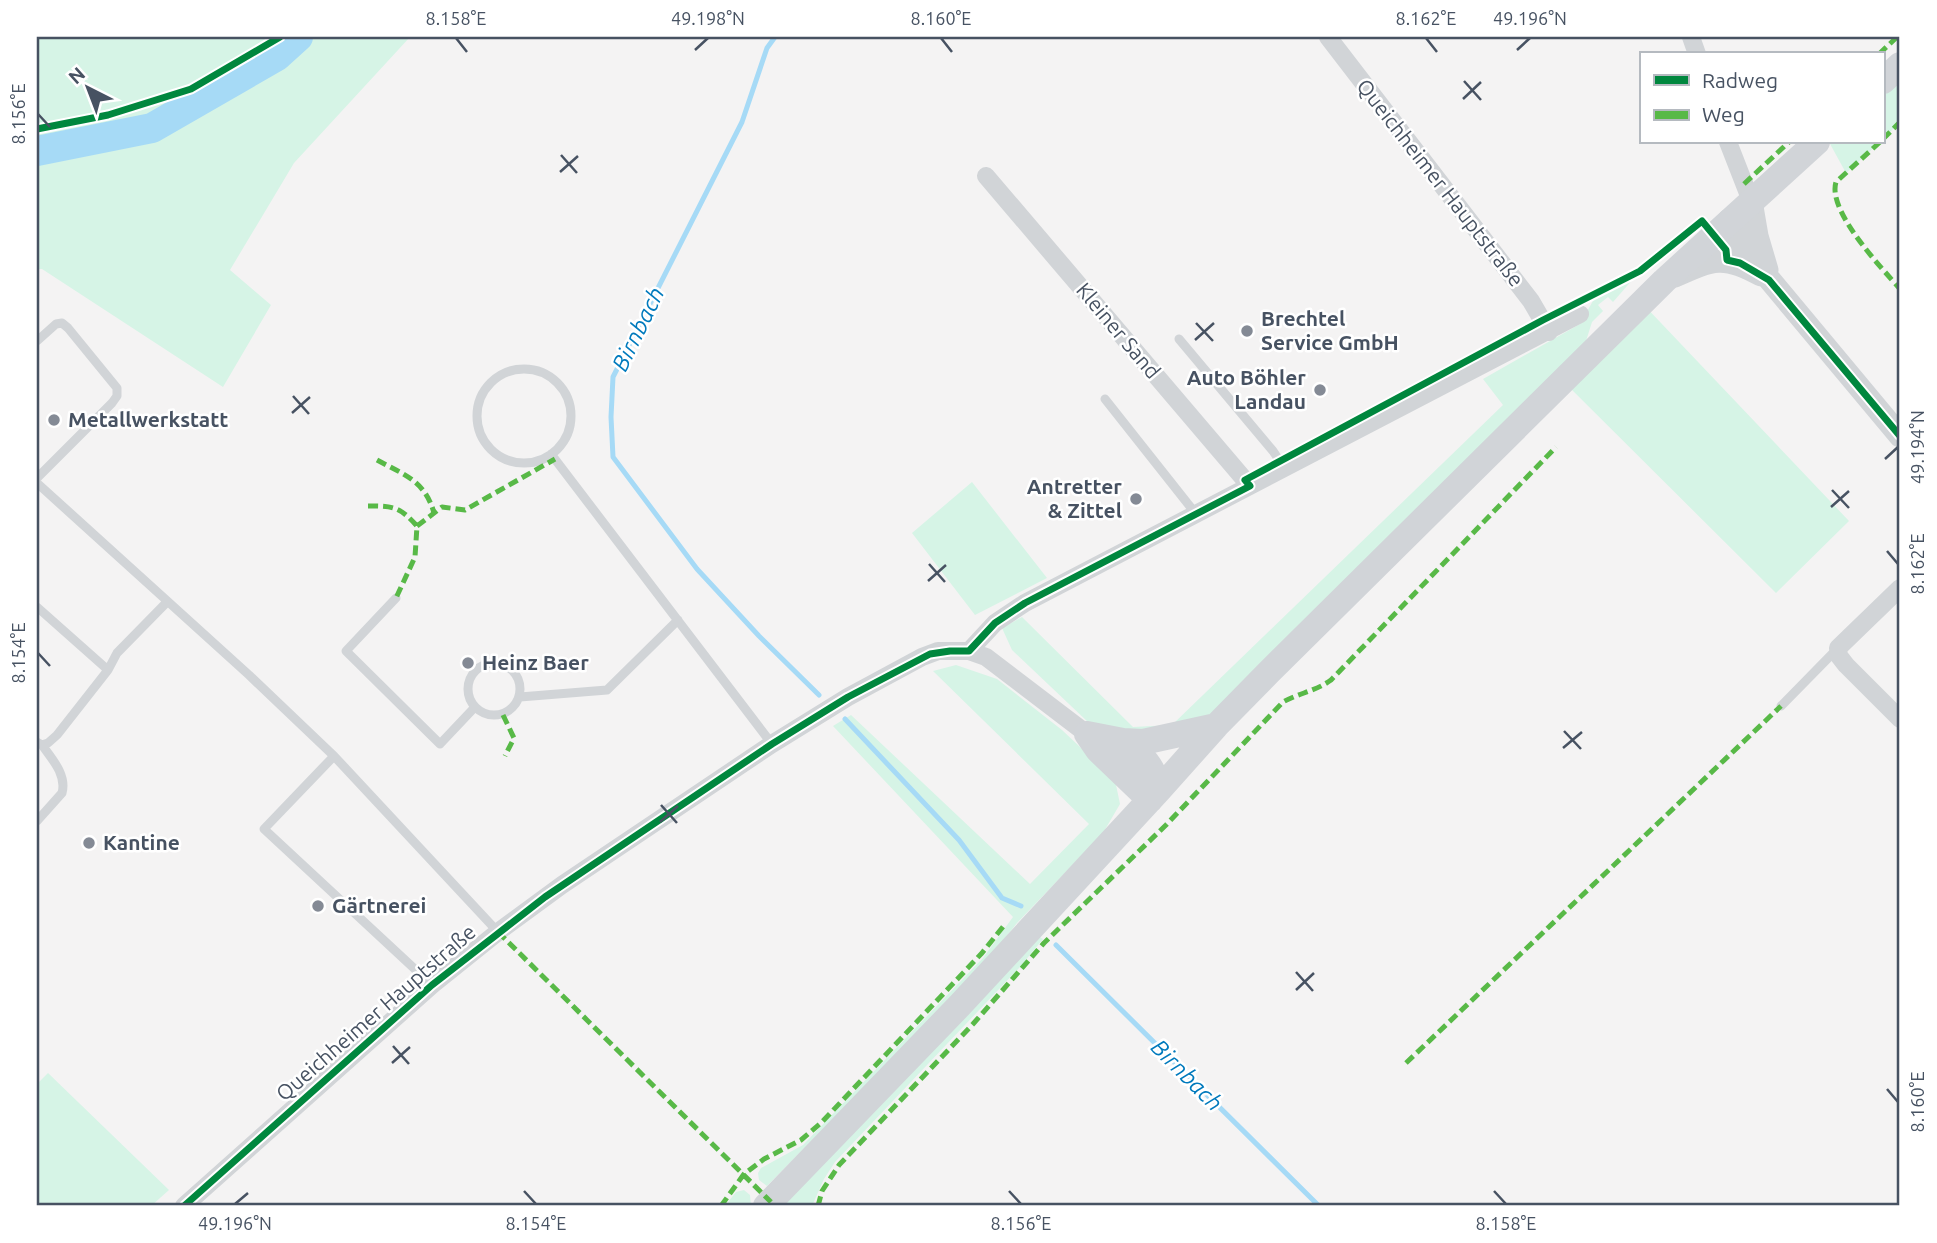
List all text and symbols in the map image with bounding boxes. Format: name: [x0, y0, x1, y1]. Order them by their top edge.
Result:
text: 8.158°E: [426, 8, 486, 28]
text: 49.198°N: [671, 8, 745, 28]
text: 8.160°E: [911, 8, 971, 28]
text: 8.162°E: [1396, 8, 1456, 28]
text: 49.196°N: [1493, 8, 1567, 28]
north arrow: [52, 52, 122, 122]
legend: [1640, 52, 1884, 144]
text: N: [64, 62, 89, 88]
text: Radweg: [1702, 68, 1778, 92]
street label: Queichheimer Hauptstraße: [1352, 74, 1529, 291]
text: 8.156°E: [8, 84, 28, 144]
text: Weg: [1702, 102, 1745, 126]
street label: Kleiner Sand: [1072, 278, 1166, 383]
water label: Birnbach: [607, 283, 669, 375]
place label: Brechtel Service GmbH: [1261, 306, 1399, 354]
marker: Brechtel Service GmbH: [1239, 323, 1255, 339]
place label: Auto Böhler Landau: [1187, 365, 1306, 413]
marker: Auto Böhler Landau: [1312, 382, 1328, 398]
place label: Metallwerkstatt: [68, 407, 228, 431]
text: 49.194°N: [1907, 410, 1927, 484]
marker: Metallwerkstatt: [46, 412, 62, 428]
place label: Antretter & Zittel: [1027, 474, 1122, 522]
marker: Antretter & Zittel: [1128, 491, 1144, 507]
text: 8.162°E: [1907, 534, 1927, 594]
text: 8.154°E: [8, 623, 28, 683]
place label: Heinz Baer: [482, 650, 589, 674]
marker: Heinz Baer: [460, 655, 476, 671]
place label: Kantine: [103, 830, 180, 854]
marker: Kantine: [81, 835, 97, 851]
place label: Gärtnerei: [332, 893, 426, 917]
marker: Gärtnerei: [310, 898, 326, 914]
street label: Queichheimer Hauptstraße: [271, 919, 480, 1105]
water label: Birnbach: [1147, 1034, 1228, 1115]
text: 8.160°E: [1907, 1072, 1927, 1132]
text: 49.196°N: [198, 1213, 272, 1233]
text: 8.154°E: [506, 1213, 566, 1233]
text: 8.156°E: [991, 1213, 1051, 1233]
text: 8.158°E: [1476, 1213, 1536, 1233]

